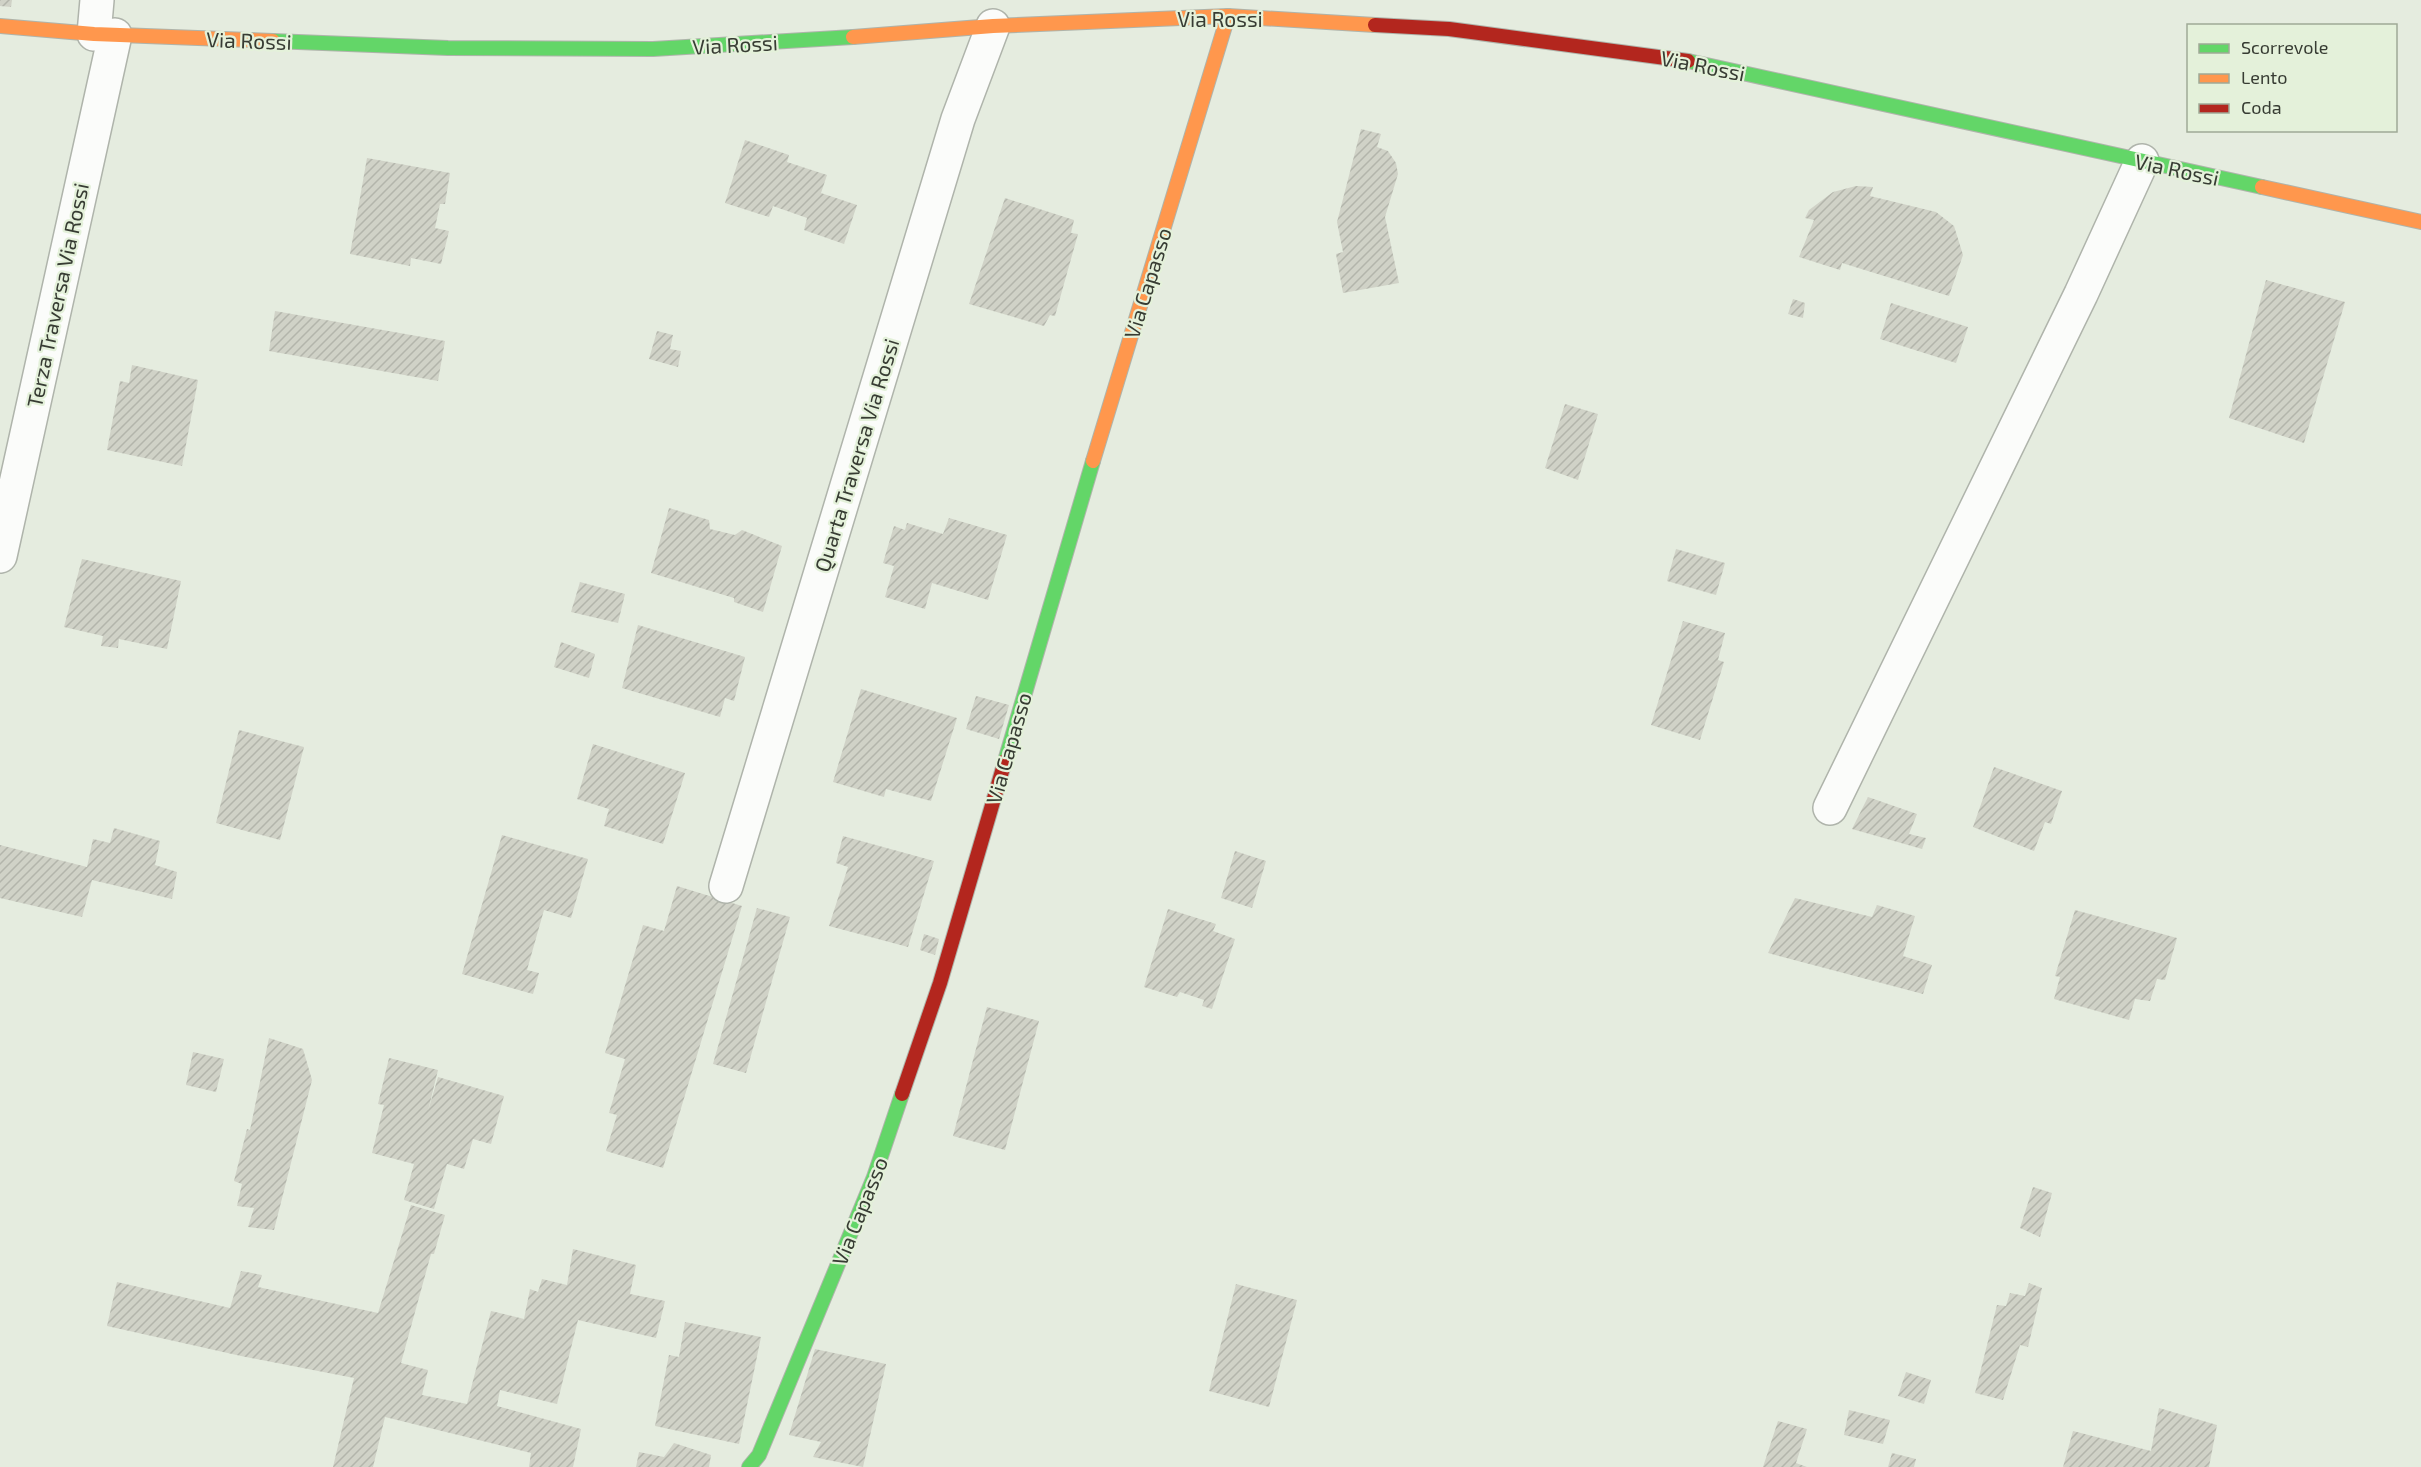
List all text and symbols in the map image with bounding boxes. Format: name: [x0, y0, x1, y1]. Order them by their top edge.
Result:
street label: Via Rossi: [1177, 6, 1263, 31]
legend: [2187, 24, 2397, 132]
street label: Via Rossi: [206, 26, 292, 54]
street label: Via Rossi: [692, 29, 778, 59]
text: Scorrevole: [2241, 36, 2328, 58]
street label: Via Rossi: [1659, 45, 1747, 85]
text: Lento: [2241, 66, 2287, 88]
text: Coda: [2241, 96, 2282, 118]
street label: Via Rossi: [2133, 148, 2221, 190]
street label: Terza Traversa Via Rossi: [21, 180, 93, 410]
street label: Via Capasso: [1118, 225, 1176, 341]
street label: Quarta Traversa Via Rossi: [809, 335, 904, 575]
street label: Via Capasso: [980, 689, 1036, 807]
street label: Via Capasso: [826, 1153, 892, 1269]

